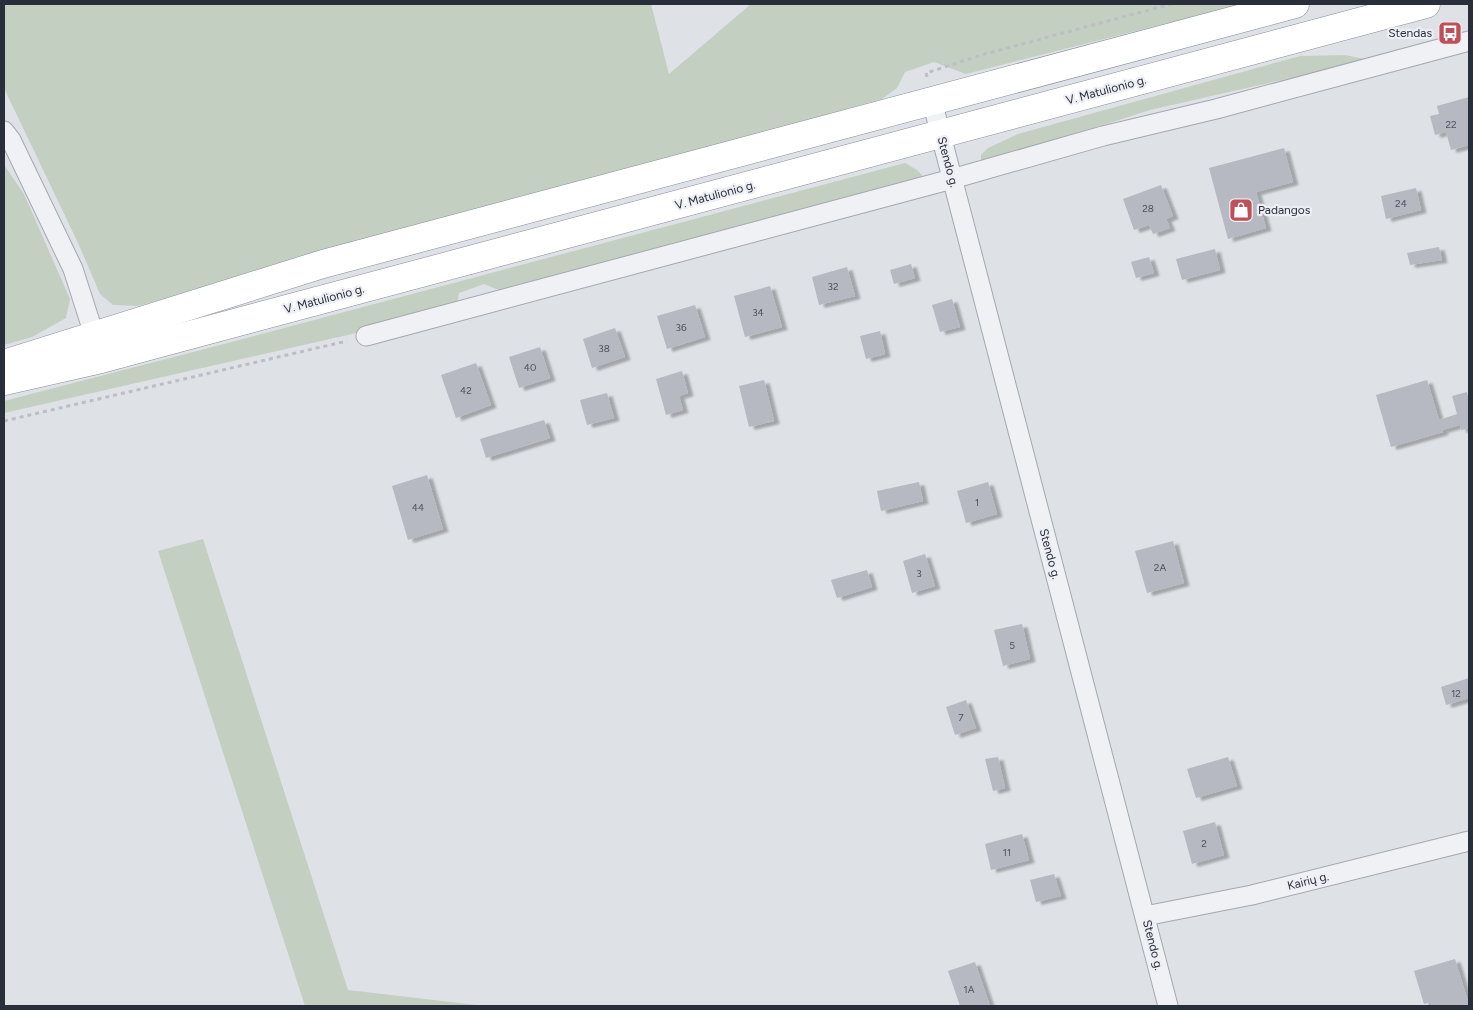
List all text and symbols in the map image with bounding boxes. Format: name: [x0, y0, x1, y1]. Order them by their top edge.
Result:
bus stop icon: Stendas: [1437, 20, 1463, 46]
place label: Stendas: [1388, 26, 1432, 40]
street label: V. Matulionio g.: [1064, 73, 1148, 107]
house number: 22: [1445, 118, 1457, 131]
street label: Stendo g.: [935, 135, 961, 189]
street label: V. Matulionio g.: [673, 178, 757, 212]
shop icon: Padangos: [1228, 197, 1254, 223]
house number: 24: [1395, 197, 1407, 210]
house number: 28: [1142, 202, 1154, 215]
place label: Padangos: [1258, 203, 1311, 217]
house number: 32: [827, 280, 839, 293]
street label: V. Matulionio g.: [282, 282, 366, 316]
house number: 34: [752, 306, 764, 319]
house number: 36: [675, 321, 687, 334]
house number: 38: [598, 342, 610, 355]
house number: 40: [524, 361, 536, 374]
house number: 42: [460, 384, 472, 397]
house number: 1: [975, 496, 979, 509]
house number: 44: [412, 501, 424, 514]
street label: Stendo g.: [1037, 527, 1063, 581]
house number: 2A: [1154, 561, 1166, 574]
house number: 3: [916, 567, 922, 580]
house number: 5: [1009, 639, 1015, 652]
house number: 12: [1451, 687, 1461, 700]
house number: 7: [958, 711, 964, 724]
house number: 2: [1201, 837, 1207, 850]
house number: 11: [1003, 846, 1011, 859]
street label: Kairių g.: [1286, 869, 1330, 893]
street label: Stendo g.: [1140, 918, 1166, 972]
house number: 1A: [964, 983, 975, 996]

